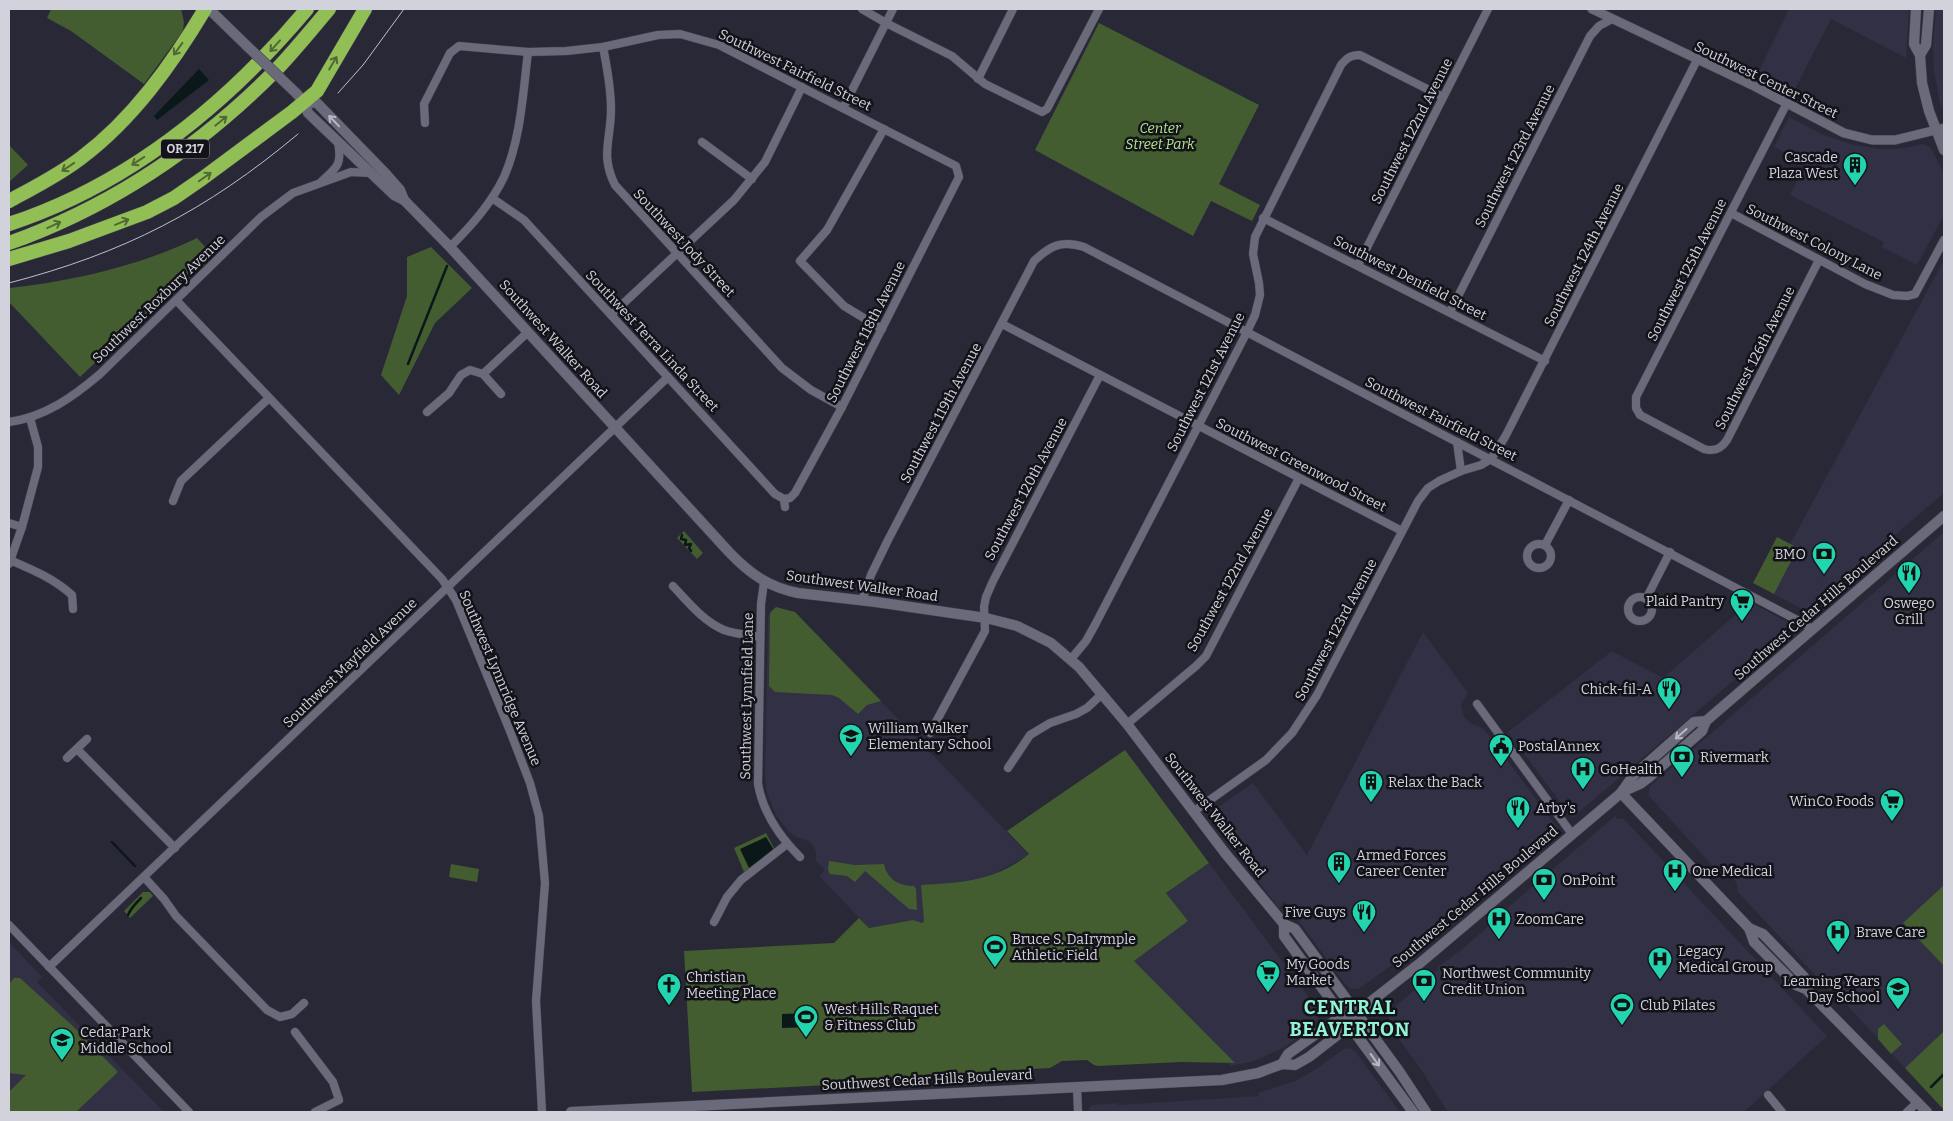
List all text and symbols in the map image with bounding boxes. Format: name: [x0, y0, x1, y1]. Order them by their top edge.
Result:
street label: Southwest Fairfield Street: [716, 25, 874, 115]
street label: Southwest Center Street: [1691, 38, 1841, 122]
one-way arrow: [269, 39, 281, 52]
one-way arrow: [173, 42, 183, 56]
street label: Southwest 122nd Avenue: [1368, 55, 1456, 207]
one-way arrow: [329, 57, 339, 71]
street label: Southwest 123rd Avenue: [1471, 81, 1559, 231]
one-way arrow: [214, 115, 227, 126]
one-way arrow: [328, 115, 341, 127]
park label: Center Street Park: [1125, 120, 1195, 153]
road number: OR 217: [161, 140, 209, 158]
place label: Cascade Plaza West: [1768, 149, 1838, 182]
building icon: Cascade Plaza West: [1842, 152, 1868, 186]
one-way arrow: [131, 157, 145, 167]
one-way arrow: [61, 162, 75, 172]
one-way arrow: [197, 172, 211, 182]
street label: Southwest 124th Avenue: [1540, 181, 1628, 329]
street label: Southwest Jody Street: [629, 185, 739, 301]
street label: Southwest 125th Avenue: [1644, 196, 1730, 344]
street label: Southwest Colony Lane: [1743, 200, 1885, 284]
one-way arrow: [114, 217, 129, 226]
one-way arrow: [46, 220, 61, 229]
street label: Southwest Roxbury Avenue: [89, 231, 229, 367]
street label: Southwest Denfield Street: [1331, 232, 1489, 324]
street label: Southwest 118th Avenue: [823, 258, 909, 406]
street label: Southwest Terra Linda Street: [582, 267, 722, 415]
street label: Southwest Walker Road: [495, 276, 611, 402]
street label: Southwest 126th Avenue: [1711, 284, 1799, 432]
street label: Southwest 121st Avenue: [1163, 309, 1249, 455]
street label: Southwest 119th Avenue: [897, 340, 985, 486]
street label: Southwest Fairfield Street: [1362, 373, 1520, 465]
street label: Southwest 120th Avenue: [981, 415, 1071, 563]
street label: Southwest Greenwood Street: [1213, 415, 1389, 515]
street label: Southwest 122nd Avenue: [1183, 505, 1277, 655]
street label: Southwest Cedar Hills Boulevard: [1731, 532, 1901, 684]
bank icon: BMO: [1811, 541, 1837, 575]
place label: BMO: [1774, 546, 1806, 563]
street label: Southwest 123rd Avenue: [1291, 556, 1381, 704]
restaurant icon: Oswego Grill: [1896, 560, 1922, 594]
street label: Southwest Walker Road: [785, 567, 939, 605]
street label: Southwest Lynnridge Avenue: [455, 588, 545, 768]
supermarket icon: Plaid Pantry: [1729, 588, 1755, 622]
place label: Plaid Pantry: [1646, 593, 1725, 610]
street label: Southwest Mayfield Avenue: [280, 595, 420, 731]
place label: Oswego Grill: [1883, 595, 1935, 628]
street label: Southwest Lynnfield Lane: [737, 612, 757, 780]
restaurant icon: Chick-fil-A: [1656, 676, 1682, 710]
place label: Chick-fil-A: [1581, 681, 1652, 698]
place label: William Walker Elementary School: [868, 720, 991, 753]
school or university icon: William Walker Elementary School: [838, 723, 864, 757]
one-way arrow: [1674, 728, 1687, 740]
public building icon: PostalAnnex: [1488, 733, 1514, 767]
place label: PostalAnnex: [1518, 738, 1600, 755]
bank icon: Rivermark: [1669, 744, 1695, 778]
street label: Southwest Walker Road: [1161, 749, 1269, 881]
place label: Rivermark: [1700, 749, 1769, 766]
hospital icon: GoHealth: [1570, 756, 1596, 790]
place label: GoHealth: [1600, 761, 1663, 778]
building icon: Relax the Back: [1358, 769, 1384, 803]
place label: Relax the Back: [1388, 774, 1482, 791]
supermarket icon: WinCo Foods: [1879, 788, 1905, 822]
place label: WinCo Foods: [1789, 793, 1874, 810]
restaurant icon: Arby's: [1505, 795, 1531, 829]
place label: Arby's: [1536, 800, 1576, 817]
street label: Southwest Cedar Hills Boulevard: [1389, 823, 1561, 971]
place label: Armed Forces Career Center: [1356, 847, 1446, 880]
building icon: Armed Forces Career Center: [1326, 850, 1352, 884]
hospital icon: One Medical: [1662, 858, 1688, 892]
place label: One Medical: [1692, 863, 1773, 880]
bank icon: OnPoint: [1531, 867, 1557, 901]
place label: OnPoint: [1562, 872, 1615, 889]
restaurant icon: Five Guys: [1351, 899, 1377, 933]
place label: Five Guys: [1285, 904, 1346, 921]
hospital icon: ZoomCare: [1486, 906, 1512, 940]
place label: ZoomCare: [1516, 911, 1584, 928]
hospital icon: Brave Care: [1825, 919, 1851, 953]
place label: Brave Care: [1856, 924, 1925, 941]
place label: Bruce S. DaIrymple Athletic Field: [1012, 931, 1136, 964]
sports icon: Bruce S. DaIrymple Athletic Field: [982, 934, 1008, 968]
place label: Legacy Medical Group: [1678, 943, 1773, 976]
hospital icon: Legacy Medical Group: [1647, 946, 1673, 980]
place label: My Goods Market: [1286, 956, 1350, 989]
supermarket icon: My Goods Market: [1255, 959, 1281, 993]
place label: Northwest Community Credit Union: [1442, 965, 1592, 998]
bank icon: Northwest Community Credit Union: [1411, 968, 1437, 1002]
place label: Christian Meeting Place: [686, 969, 777, 1002]
church icon: Christian Meeting Place: [656, 972, 682, 1006]
place label: Learning Years Day School: [1783, 973, 1880, 1006]
school or university icon: Learning Years Day School: [1885, 976, 1911, 1010]
sports icon: Club Pilates: [1609, 992, 1635, 1026]
district label: CENTRAL BEAVERTON: [1289, 996, 1411, 1041]
place label: Club Pilates: [1640, 997, 1715, 1014]
place label: West Hills Raquet & Fitness Club: [824, 1001, 939, 1034]
sports icon: West Hills Raquet & Fitness Club: [793, 1004, 819, 1038]
place label: Cedar Park Middle School: [80, 1024, 172, 1057]
school or university icon: Cedar Park Middle School: [49, 1027, 75, 1061]
one-way arrow: [1370, 1053, 1380, 1067]
street label: Southwest Cedar Hills Boulevard: [821, 1066, 1033, 1094]

